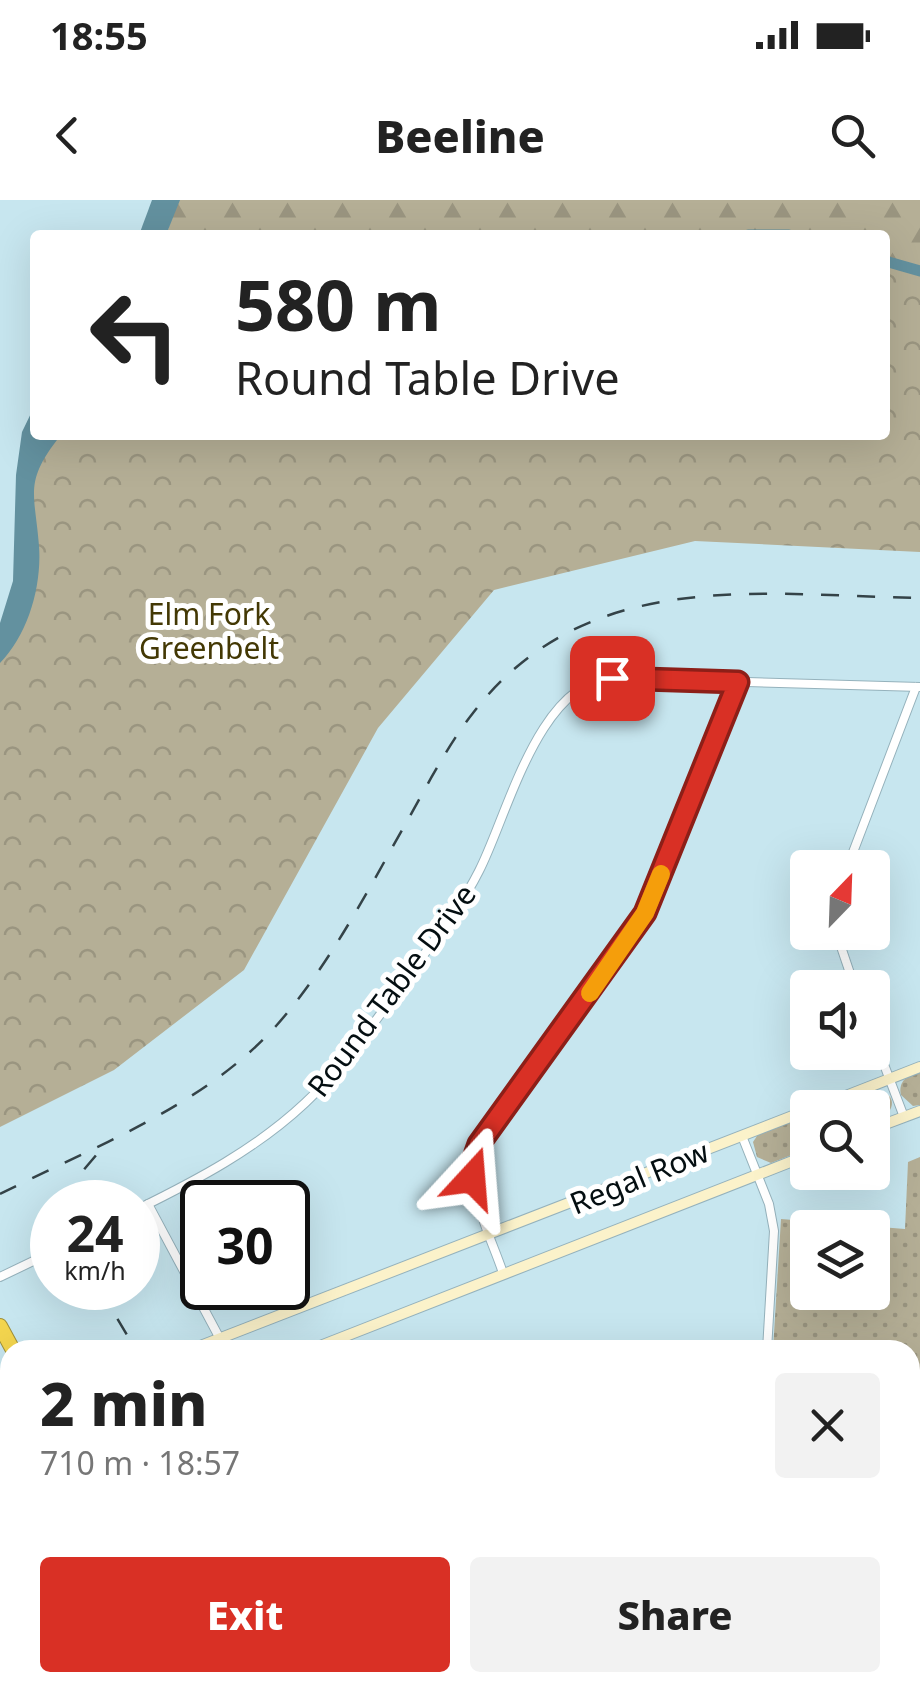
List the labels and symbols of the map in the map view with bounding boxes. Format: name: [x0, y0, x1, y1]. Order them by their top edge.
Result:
park label: Elm Fork Greenbelt: [139, 593, 279, 668]
pin: [570, 636, 655, 721]
north arrow: [790, 850, 890, 950]
street label: Round Table Drive: [297, 875, 485, 1105]
position arrow: [420, 1126, 524, 1230]
street label: Regal Row: [564, 1130, 715, 1223]
speed limit sign: 30: [180, 1180, 310, 1310]

